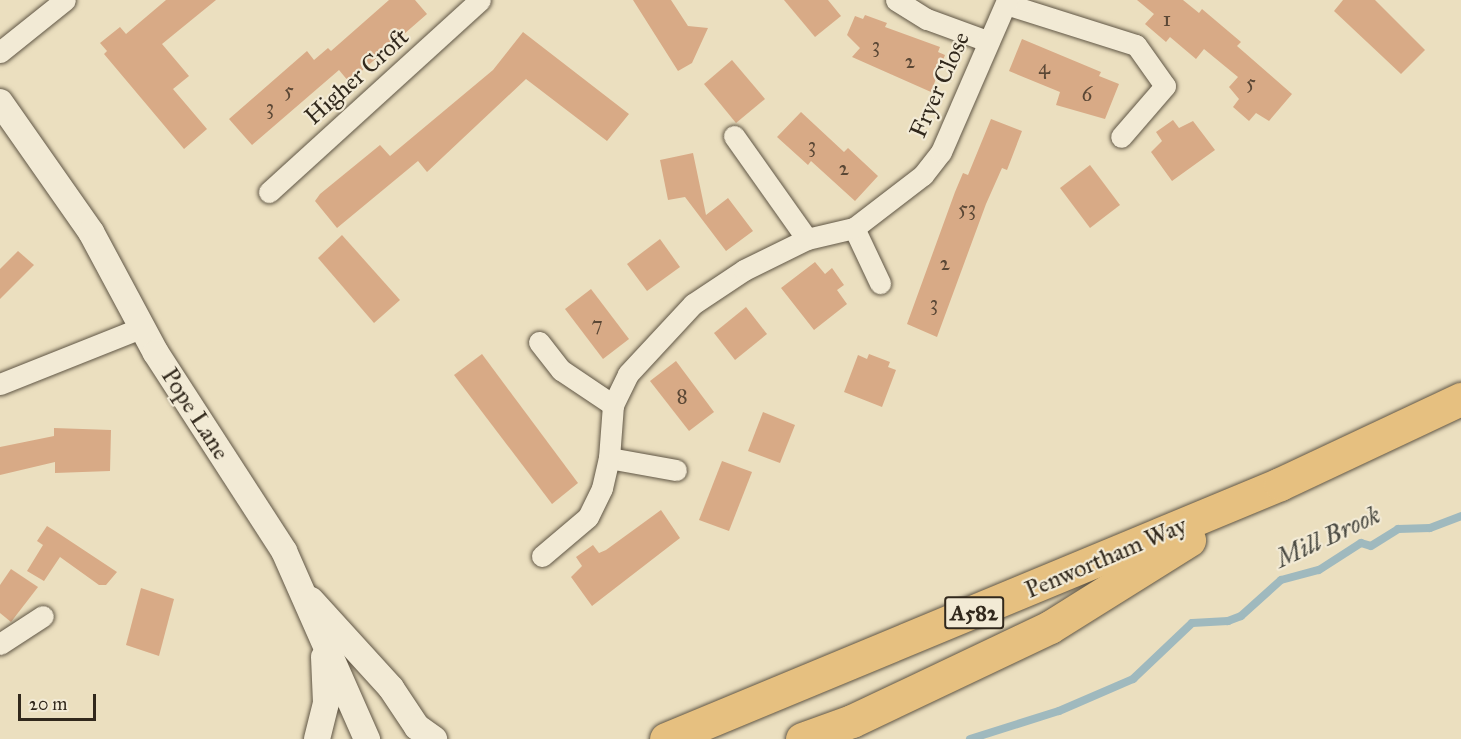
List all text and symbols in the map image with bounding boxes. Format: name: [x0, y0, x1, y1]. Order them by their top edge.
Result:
house number: 1: [1163, 6, 1171, 32]
street label: Higher Croft: [299, 23, 415, 131]
street label: Fryer Close: [904, 28, 976, 142]
house number: 3: [872, 32, 880, 58]
house number: 2: [905, 48, 915, 74]
house number: 4: [1038, 54, 1050, 80]
house number: 5: [1246, 69, 1256, 95]
house number: 5: [284, 77, 294, 103]
house number: 6: [1082, 81, 1092, 107]
house number: 3: [266, 94, 274, 120]
house number: 3: [808, 132, 816, 158]
house number: 2: [839, 155, 849, 181]
house number: 53: [958, 195, 976, 221]
house number: 2: [940, 250, 950, 276]
house number: 3: [930, 290, 938, 316]
house number: 7: [591, 311, 603, 337]
street label: Pope Lane: [155, 363, 235, 465]
house number: 8: [676, 383, 688, 409]
water label: Mill Brook: [1271, 499, 1385, 575]
street label: Penwortham Way: [1021, 511, 1191, 605]
road number: A582: [944, 594, 1004, 632]
scale bar: [21, 682, 99, 720]
text: 20 m: [29, 693, 67, 715]

